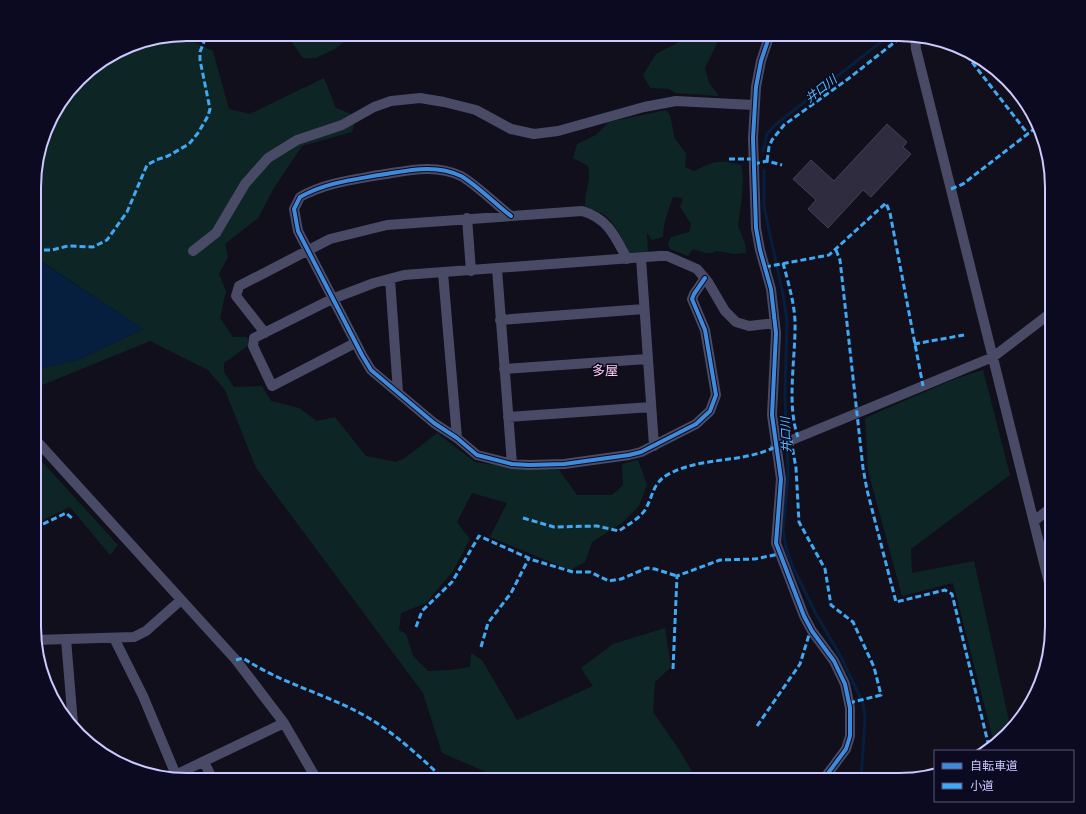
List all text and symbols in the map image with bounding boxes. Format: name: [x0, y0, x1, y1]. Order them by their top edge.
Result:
water label: 井口川: [803, 71, 841, 106]
district label: 多屋: [592, 363, 618, 378]
water label: 井口川: [778, 415, 794, 453]
legend: [934, 750, 1074, 802]
text: 自転車道: [970, 759, 1018, 773]
text: 小道: [970, 779, 994, 793]

